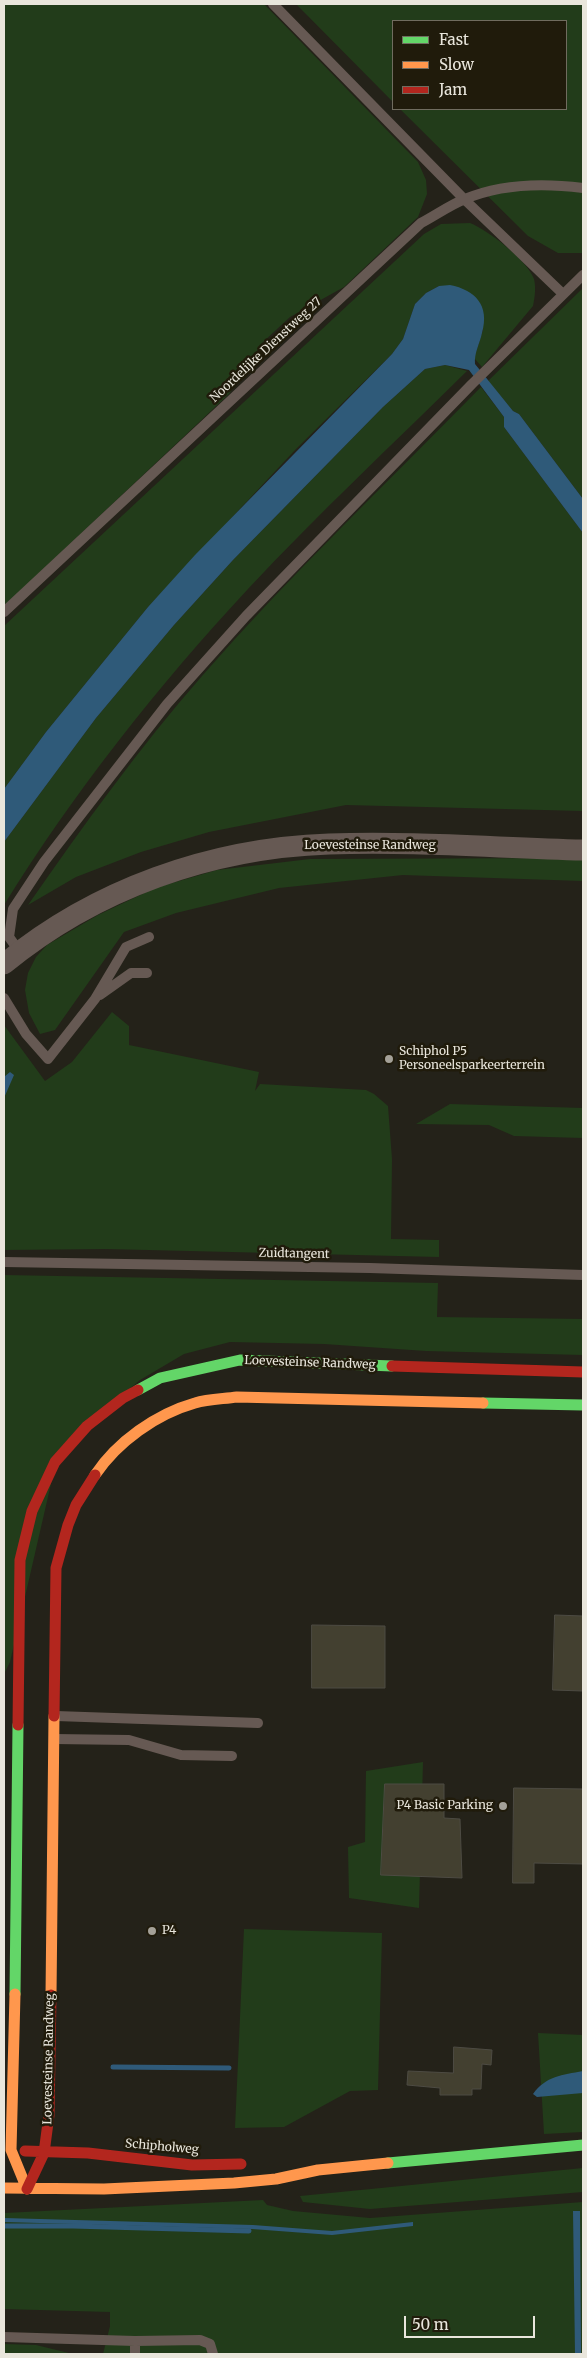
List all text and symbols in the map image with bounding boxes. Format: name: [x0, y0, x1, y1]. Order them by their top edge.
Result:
legend: [392, 20, 567, 110]
text: Fast: [439, 30, 469, 49]
text: Slow: [439, 55, 474, 74]
text: Jam: [439, 80, 467, 99]
street label: Noordelijke Dienstweg 27: [207, 295, 325, 405]
street label: Loevesteinse Randweg: [304, 839, 436, 853]
place label: Schiphol P5 Personeelsparkeerterrein: [399, 1045, 545, 1073]
marker: Schiphol P5 Personeelsparkeerterrein: [383, 1053, 395, 1065]
street label: Zuidtangent: [258, 1246, 330, 1262]
street label: Loevesteinse Randweg: [244, 1354, 376, 1372]
place label: P4 Basic Parking: [397, 1799, 493, 1813]
marker: P4 Basic Parking: [497, 1800, 509, 1812]
place label: P4: [162, 1924, 177, 1938]
marker: P4: [146, 1925, 158, 1937]
street label: Loevesteinse Randweg: [41, 1993, 57, 2125]
street label: Schipholweg: [124, 2137, 200, 2157]
scale bar: [407, 2306, 538, 2338]
text: 50 m: [412, 2315, 449, 2334]

